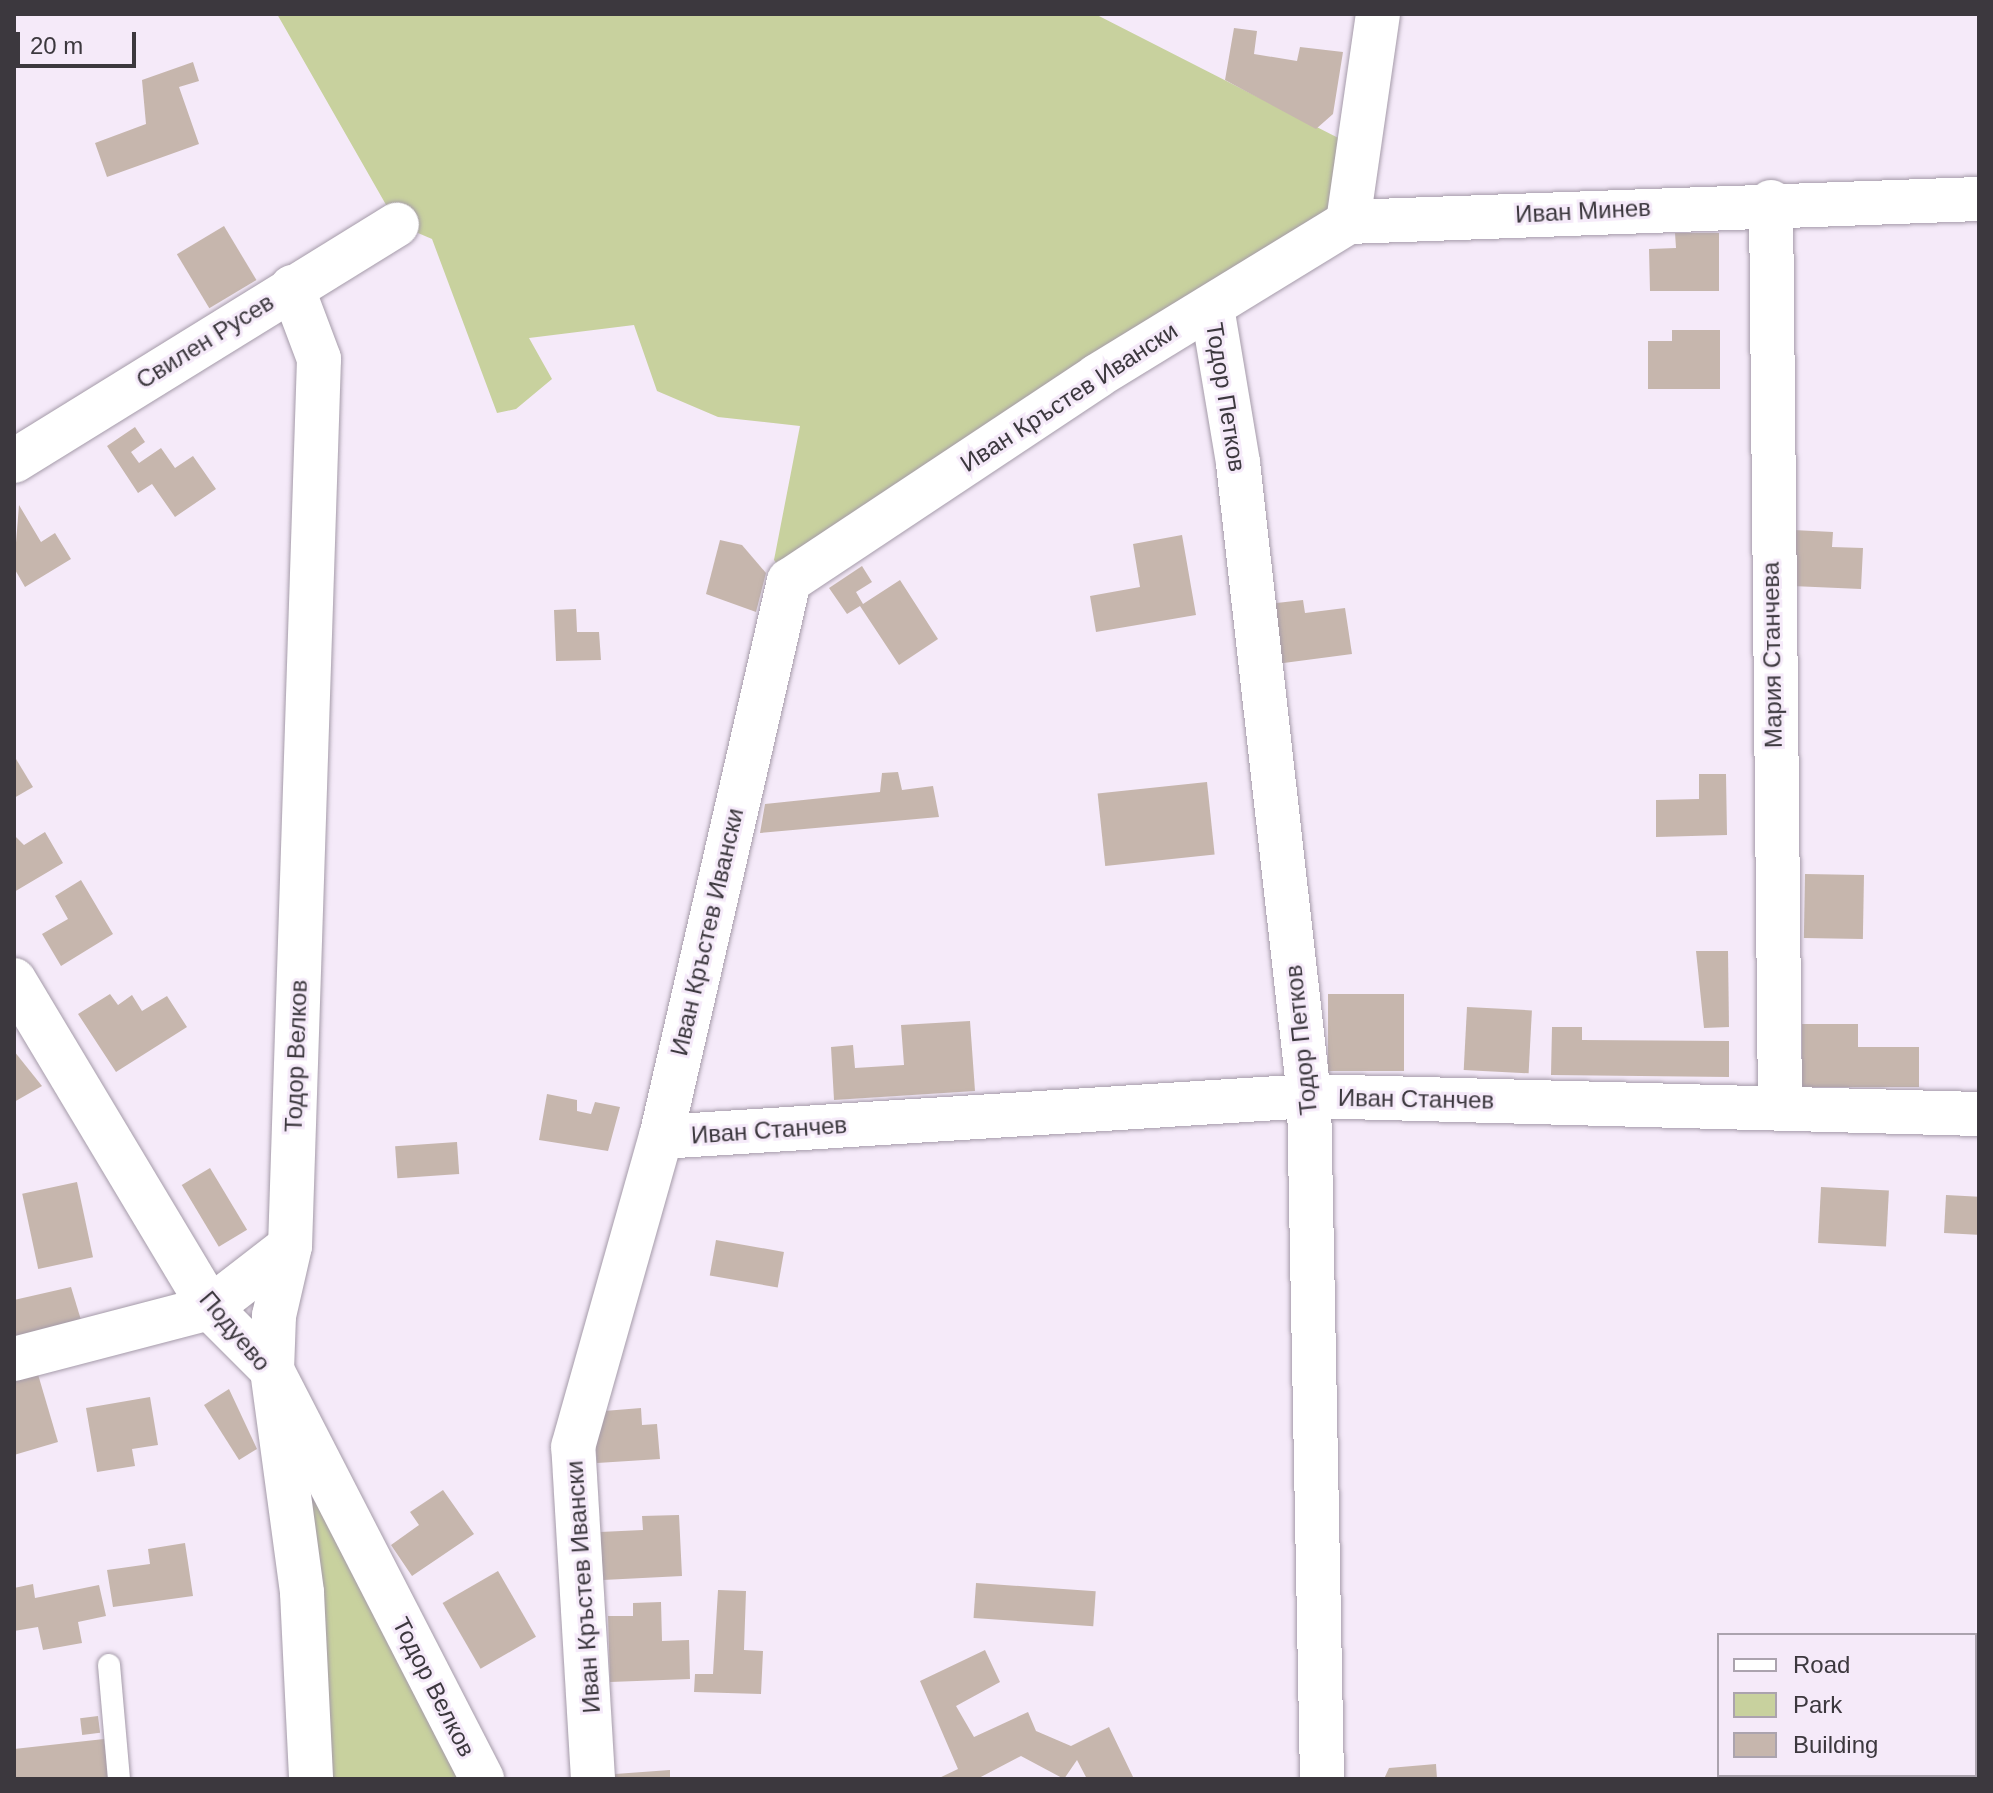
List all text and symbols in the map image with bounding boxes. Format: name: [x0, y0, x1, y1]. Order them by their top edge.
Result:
scale bar: [20, 16, 140, 66]
text: 20 m: [30, 32, 83, 59]
street label: Иван Минев: [1514, 193, 1652, 229]
street label: Свилен Русев: [131, 287, 279, 395]
street label: Иван Кръстев Ивански: [955, 316, 1183, 478]
street label: Тодор Петков: [1200, 320, 1252, 474]
street label: Мария Станчева: [1756, 562, 1788, 748]
street label: Иван Кръстев Ивански: [665, 805, 749, 1059]
street label: Тодор Петков: [1279, 964, 1323, 1116]
street label: Тодор Велков: [279, 979, 313, 1133]
street label: Иван Станчев: [1338, 1083, 1494, 1115]
street label: Иван Станчев: [690, 1110, 848, 1150]
street label: Подуево: [193, 1285, 277, 1377]
street label: Иван Кръстев Ивански: [560, 1460, 606, 1714]
street label: Тодор Велков: [387, 1613, 481, 1761]
legend: [1717, 1633, 1977, 1777]
text: Road: [1793, 1651, 1850, 1678]
text: Park: [1793, 1691, 1842, 1718]
text: Building: [1793, 1731, 1878, 1758]

